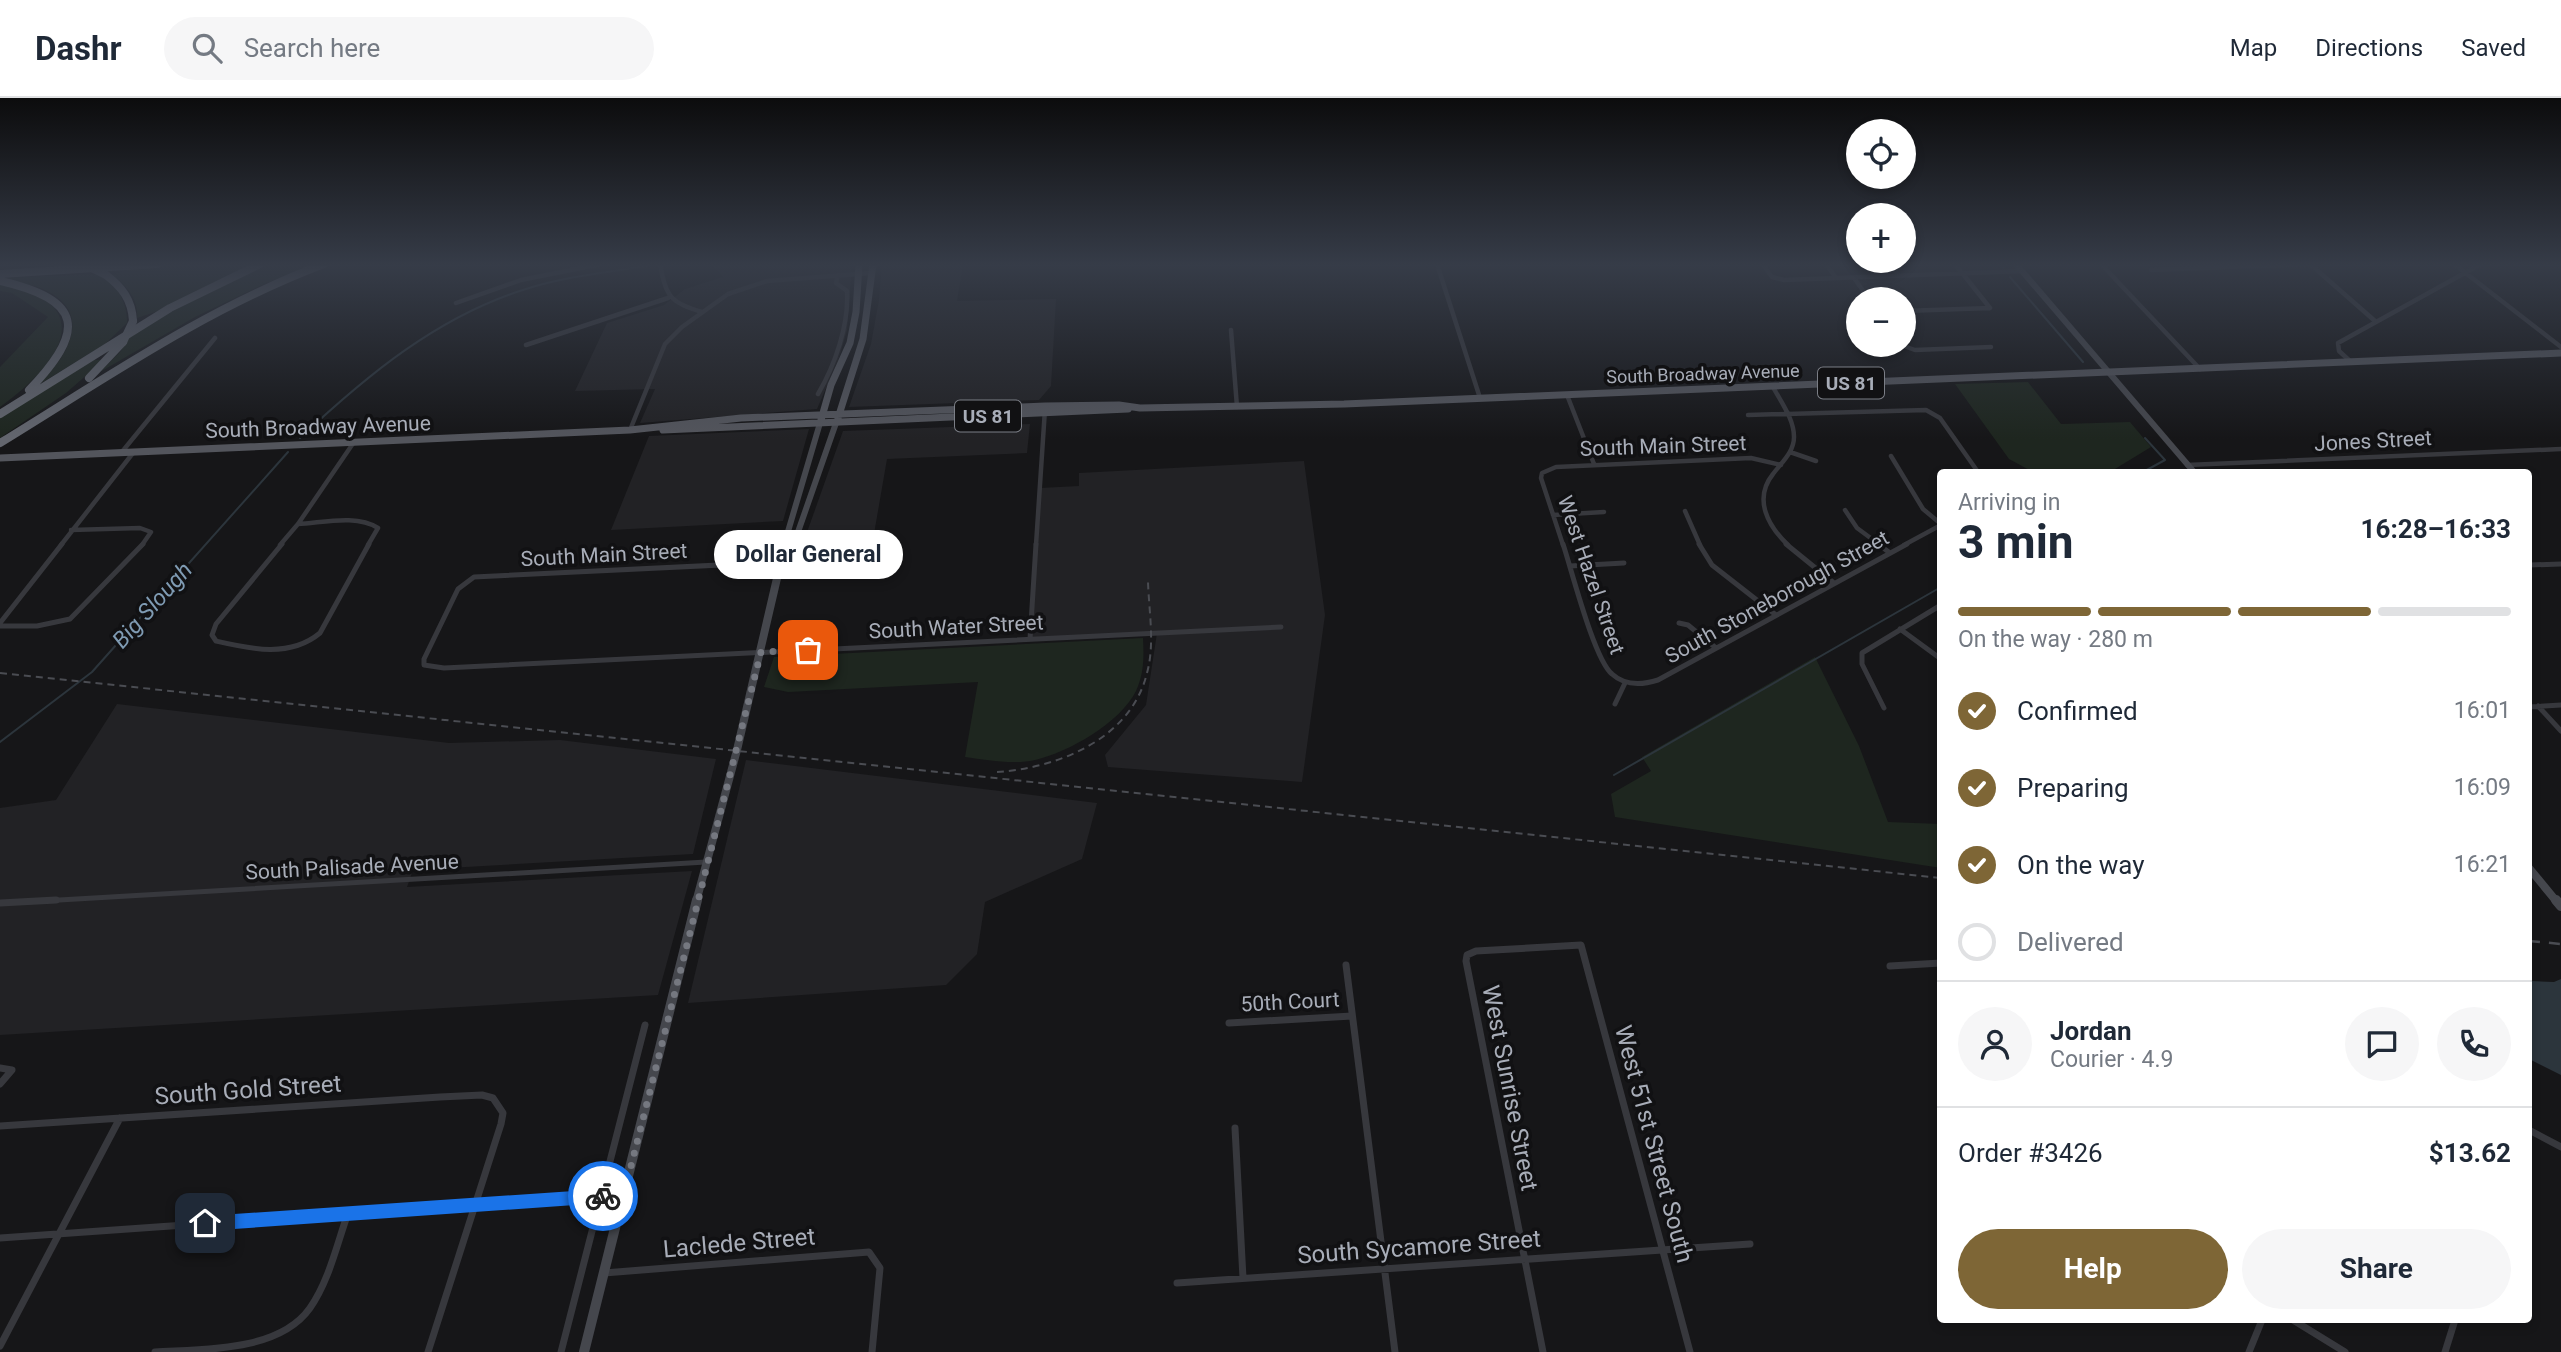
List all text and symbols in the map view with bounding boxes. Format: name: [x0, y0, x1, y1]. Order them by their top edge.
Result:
search box: [164, 17, 654, 80]
text: Dashr: [35, 29, 122, 68]
icon: search: [188, 29, 226, 67]
text: Search here: [244, 33, 380, 63]
text: Map: [2230, 34, 2277, 62]
text: Directions: [2315, 34, 2423, 62]
text: Saved: [2461, 34, 2526, 62]
map controls: [1846, 119, 1916, 357]
button: locate: [1846, 119, 1916, 189]
button: +: [1846, 203, 1916, 273]
button: −: [1846, 287, 1916, 357]
street label: South Broadway Avenue: [1606, 360, 1800, 387]
road number: US 81: [1818, 368, 1884, 398]
road number: US 81: [955, 400, 1021, 432]
street label: South Broadway Avenue: [205, 411, 431, 443]
street label: Jones Street: [2314, 426, 2433, 456]
street label: South Main Street: [1579, 431, 1747, 461]
text: Arriving in: [1958, 489, 2061, 516]
street label: West Hazel Street: [1553, 493, 1629, 657]
text: 16:28–16:33: [2361, 514, 2511, 544]
text: 3 min: [1958, 515, 2074, 569]
street label: South Stoneborough Street: [1661, 525, 1893, 669]
callout: Dollar General: [714, 531, 903, 580]
street label: South Main Street: [520, 539, 688, 571]
text: Dollar General: [735, 541, 882, 568]
water label: Big Slough: [107, 557, 198, 654]
street label: South Water Street: [868, 610, 1044, 644]
pin: [778, 620, 838, 680]
text: On the way · 280 m: [1958, 626, 2153, 653]
icon: bag: [789, 631, 827, 669]
icon: check: [1958, 692, 1996, 730]
text: Confirmed: [2017, 696, 2138, 726]
text: 16:01: [2454, 697, 2511, 724]
icon: check: [1958, 769, 1996, 807]
text: Preparing: [2017, 773, 2129, 803]
text: 16:09: [2454, 774, 2511, 801]
icon: check: [1958, 846, 1996, 884]
street label: South Palisade Avenue: [245, 849, 459, 885]
text: On the way: [2017, 850, 2145, 880]
text: 16:21: [2454, 851, 2511, 878]
text: Delivered: [2017, 927, 2124, 957]
street label: West Sunrise Street: [1476, 983, 1544, 1193]
street label: 50th Court: [1240, 987, 1340, 1017]
button: person: [1958, 1007, 2032, 1081]
button: chat: [2345, 1007, 2419, 1081]
button: phone: [2437, 1007, 2511, 1081]
text: Jordan: [2050, 1016, 2132, 1046]
street label: West 51st Street South: [1609, 1022, 1699, 1266]
text: Courier · 4.9: [2050, 1046, 2173, 1073]
street label: South Gold Street: [154, 1070, 342, 1110]
text: Order #3426: [1958, 1138, 2103, 1168]
text: $13.62: [2429, 1138, 2511, 1168]
courier: [568, 1161, 638, 1231]
icon: bike: [584, 1177, 622, 1215]
pin: [175, 1193, 235, 1253]
icon: home: [186, 1204, 224, 1242]
street label: Laclede Street: [662, 1222, 816, 1264]
street label: South Sycamore Street: [1296, 1225, 1542, 1269]
button: Help: [1958, 1229, 2228, 1309]
button: Share: [2242, 1229, 2511, 1309]

